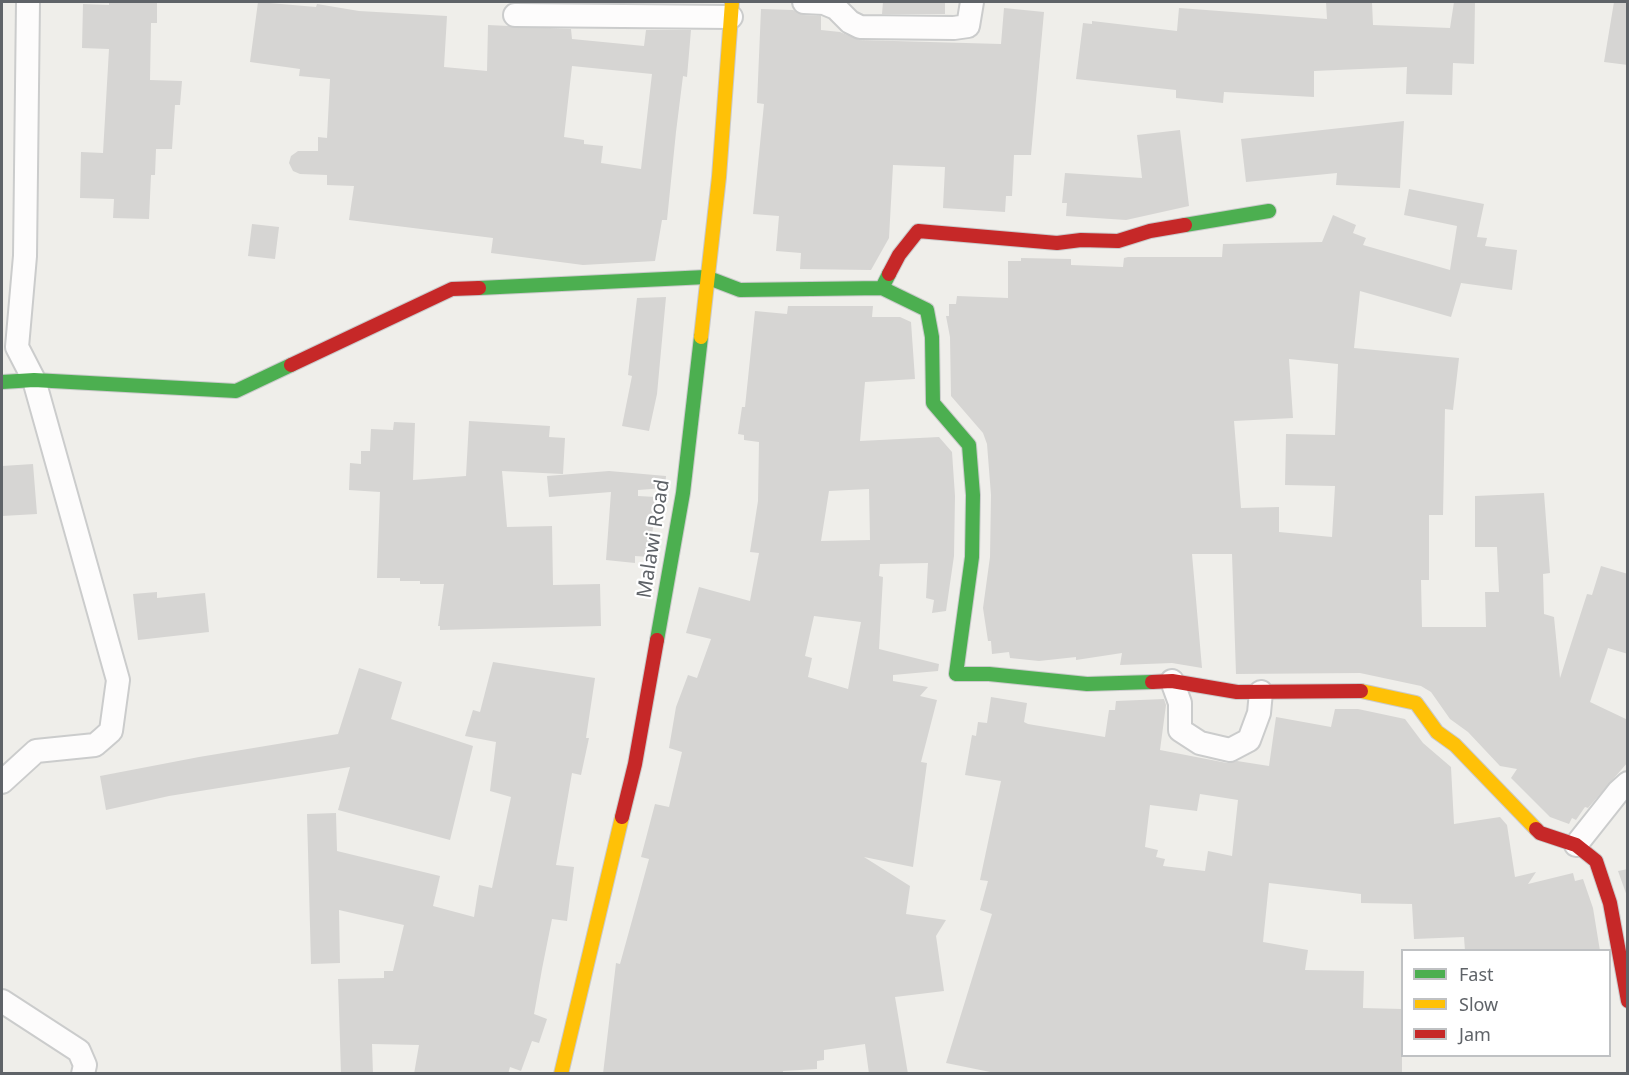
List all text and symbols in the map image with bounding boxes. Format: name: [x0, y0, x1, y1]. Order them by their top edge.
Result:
street label: Malawi Road: [633, 478, 675, 600]
legend: [1401, 949, 1611, 1057]
text: Fast: [1459, 962, 1494, 986]
text: Slow: [1459, 992, 1498, 1016]
text: Jam: [1459, 1022, 1491, 1046]

